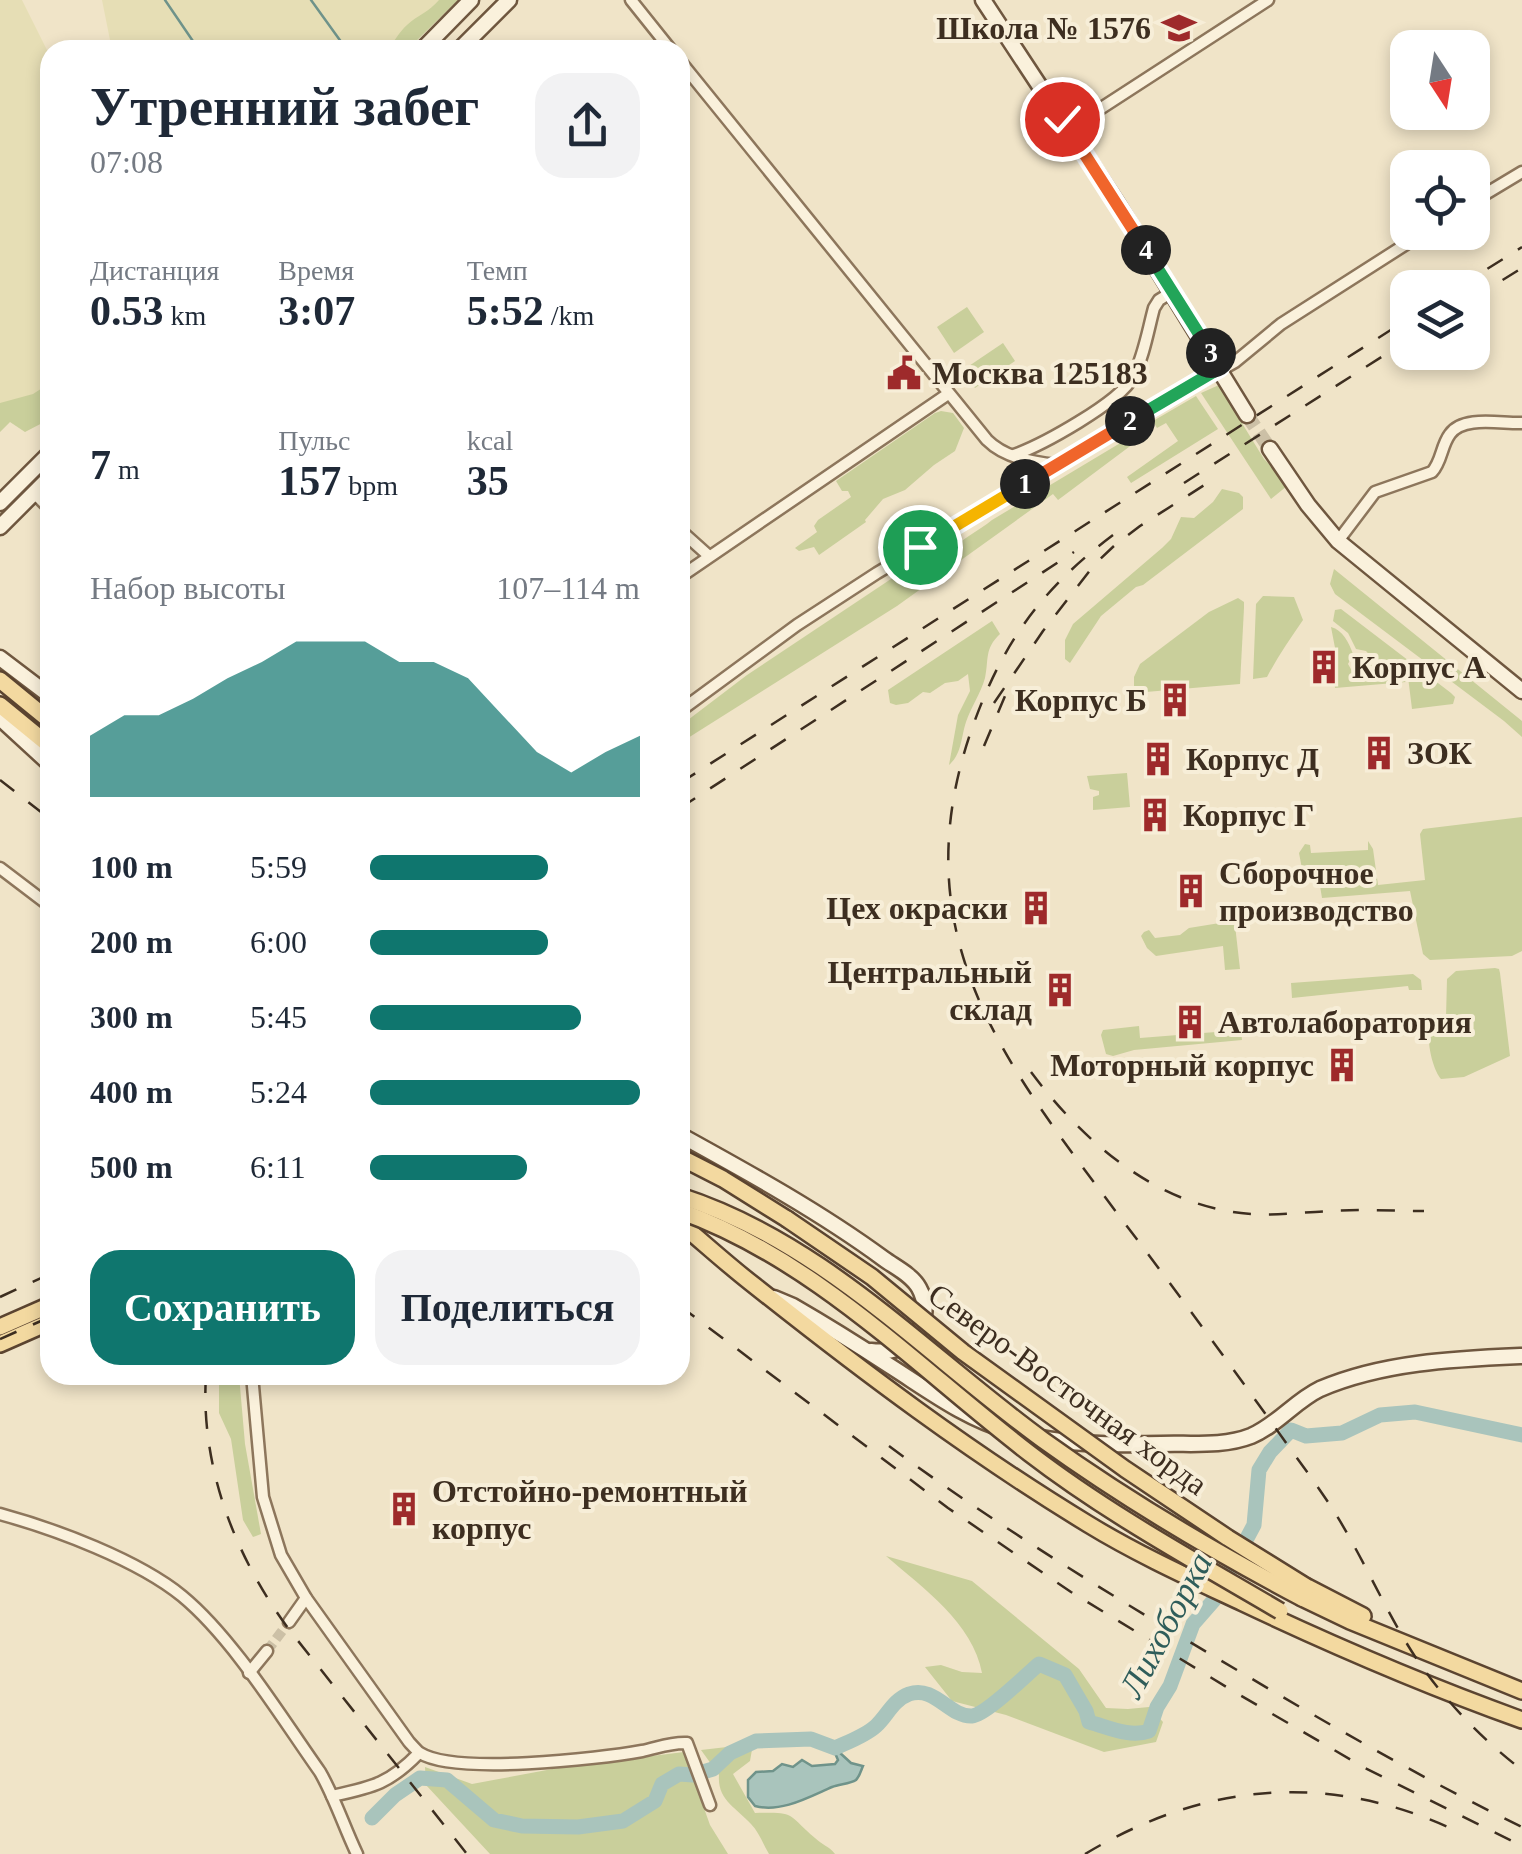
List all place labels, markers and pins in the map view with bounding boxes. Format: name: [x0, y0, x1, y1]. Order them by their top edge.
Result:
school or university icon: Школа № 1576: [1160, 9, 1198, 47]
place label: Школа № 1576: [936, 10, 1151, 46]
pin: [1020, 77, 1105, 162]
pin: 4: [1121, 225, 1171, 275]
pin: 3: [1186, 328, 1236, 378]
public building icon: Москва 125183: [885, 354, 923, 392]
place label: Москва 125183: [932, 355, 1148, 391]
pin: 2: [1105, 396, 1155, 446]
pin: 1: [1000, 459, 1050, 509]
pin: [878, 505, 963, 590]
building icon: Корпус А: [1305, 648, 1343, 686]
place label: Корпус А: [1352, 649, 1486, 685]
building icon: Корпус Б: [1156, 681, 1194, 719]
place label: Корпус Б: [1015, 682, 1147, 718]
building icon: ЗОК: [1360, 734, 1398, 772]
place label: ЗОК: [1407, 735, 1472, 771]
building icon: Корпус Д: [1139, 740, 1177, 778]
place label: Корпус Д: [1186, 741, 1319, 777]
building icon: Корпус Г: [1136, 796, 1174, 834]
place label: Корпус Г: [1183, 797, 1314, 833]
place label: Сборочное производство: [1219, 855, 1414, 928]
building icon: Сборочное производство: [1172, 872, 1210, 910]
building icon: Цех окраски: [1017, 889, 1055, 927]
place label: Цех окраски: [826, 890, 1008, 926]
place label: Центральный склад: [828, 954, 1032, 1027]
building icon: Центральный склад: [1041, 971, 1079, 1009]
building icon: Автолаборатория: [1171, 1003, 1209, 1041]
place label: Автолаборатория: [1218, 1004, 1472, 1040]
building icon: Моторный корпус: [1323, 1046, 1361, 1084]
place label: Моторный корпус: [1050, 1047, 1314, 1083]
place label: Отстойно-ремонтный корпус: [432, 1473, 747, 1546]
building icon: Отстойно-ремонтный корпус: [385, 1490, 423, 1528]

